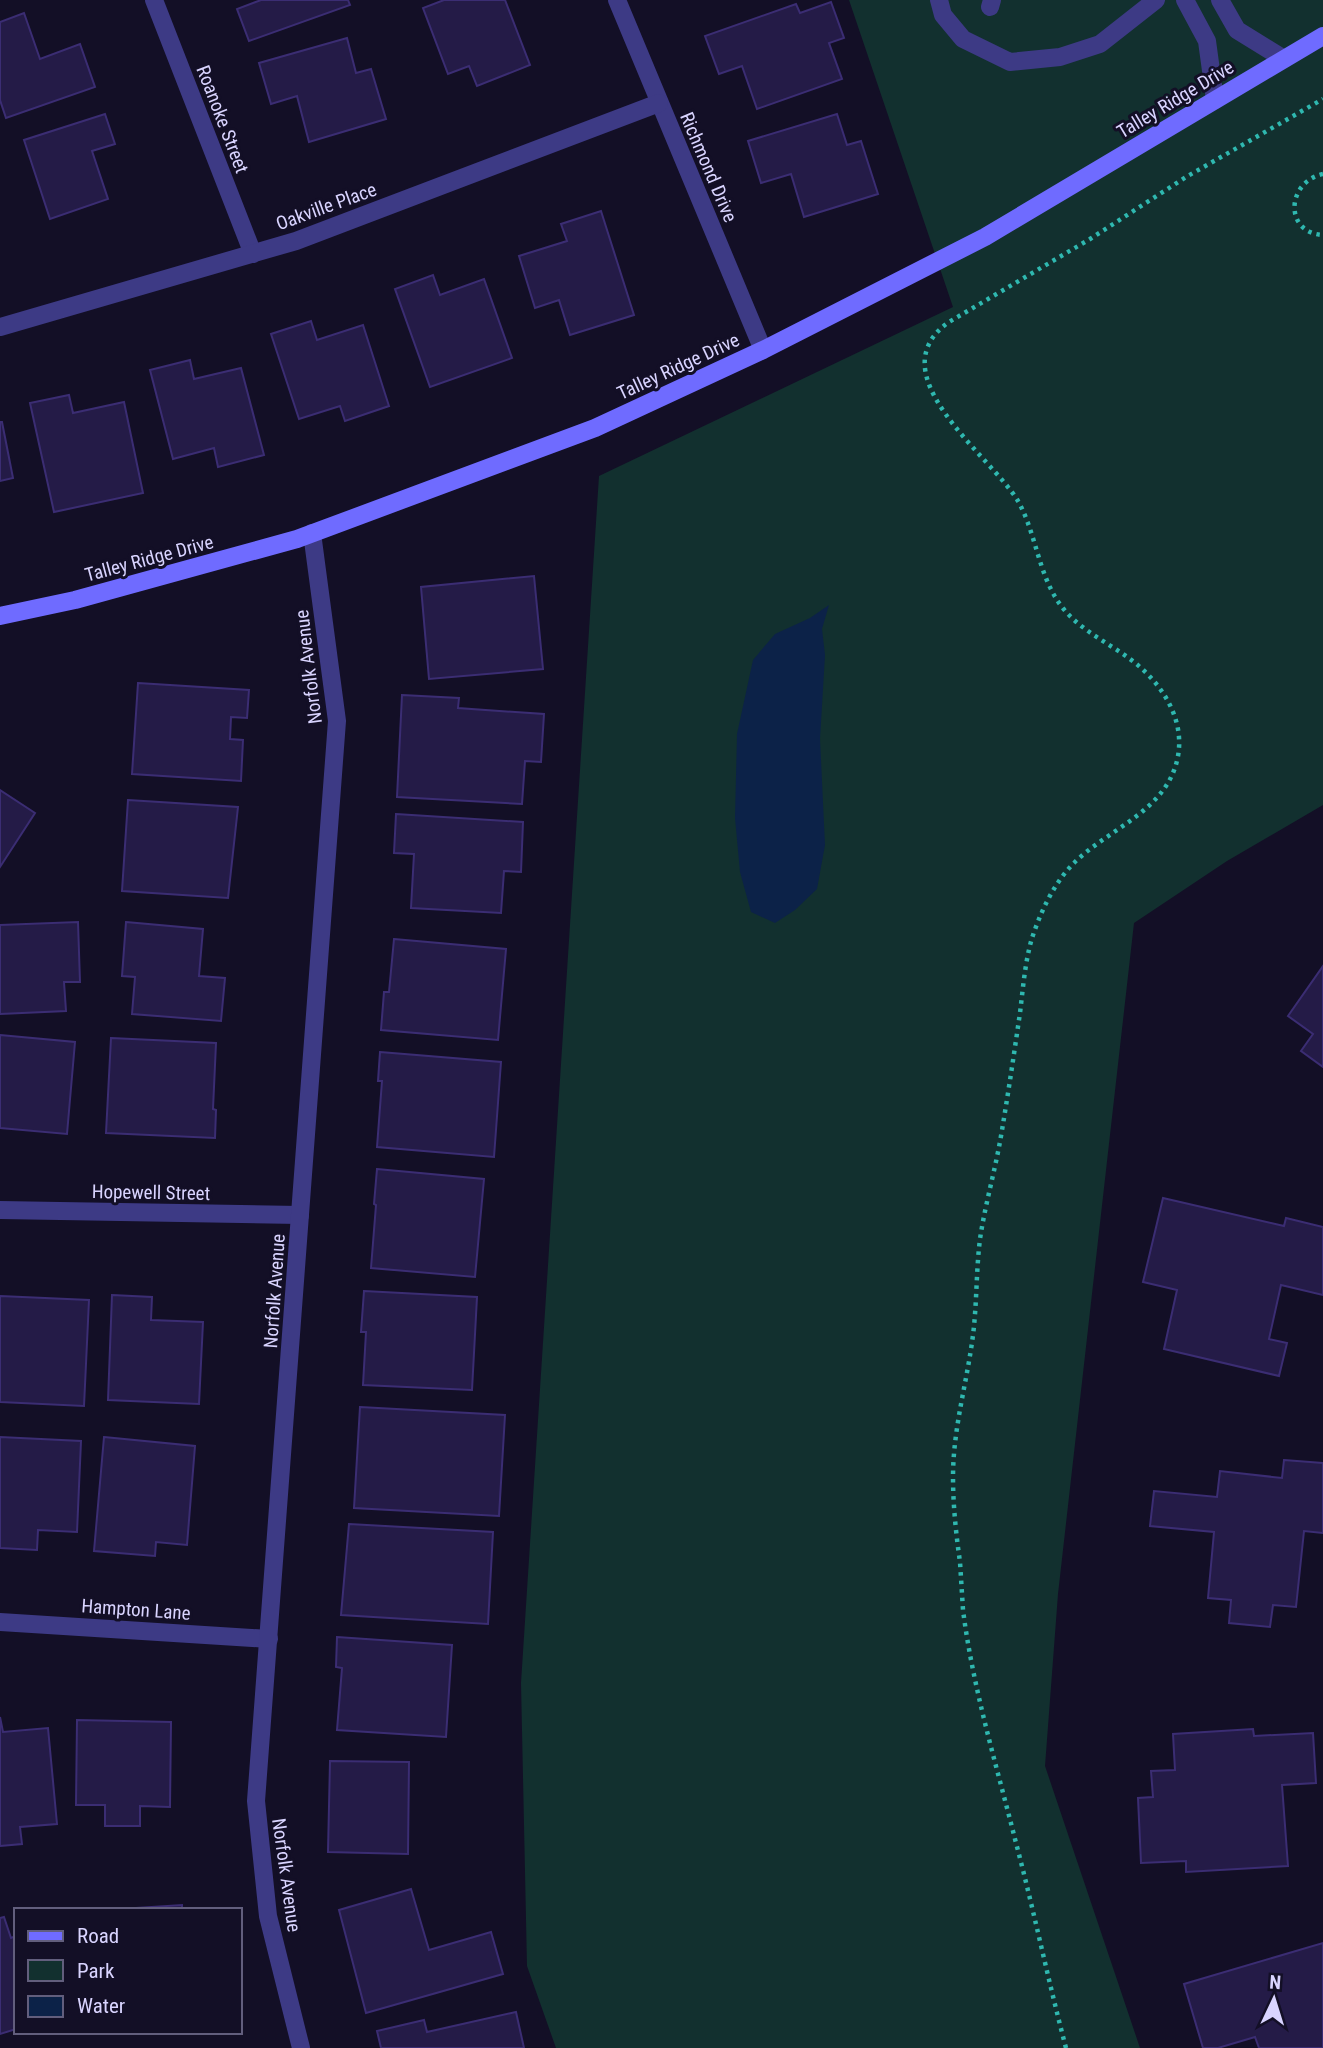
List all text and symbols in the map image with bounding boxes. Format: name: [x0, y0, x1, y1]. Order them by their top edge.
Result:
street label: Talley Ridge Drive: [1113, 55, 1238, 143]
street label: Roanoke Street: [191, 62, 254, 176]
street label: Richmond Drive: [675, 109, 742, 226]
street label: Oakville Place: [273, 178, 380, 235]
street label: Talley Ridge Drive: [613, 328, 743, 405]
street label: Talley Ridge Drive: [82, 530, 216, 587]
street label: Norfolk Avenue: [290, 608, 327, 725]
street label: Hopewell Street: [92, 1180, 210, 1205]
street label: Norfolk Avenue: [259, 1233, 290, 1349]
street label: Hampton Lane: [81, 1594, 191, 1625]
street label: Norfolk Avenue: [267, 1817, 306, 1934]
legend: [14, 1908, 242, 2034]
text: Road: [77, 1924, 119, 1948]
text: Park: [77, 1959, 115, 1983]
north arrow: [1239, 1964, 1309, 2034]
text: N: [1269, 1971, 1282, 1994]
text: Water: [77, 1994, 125, 2018]

